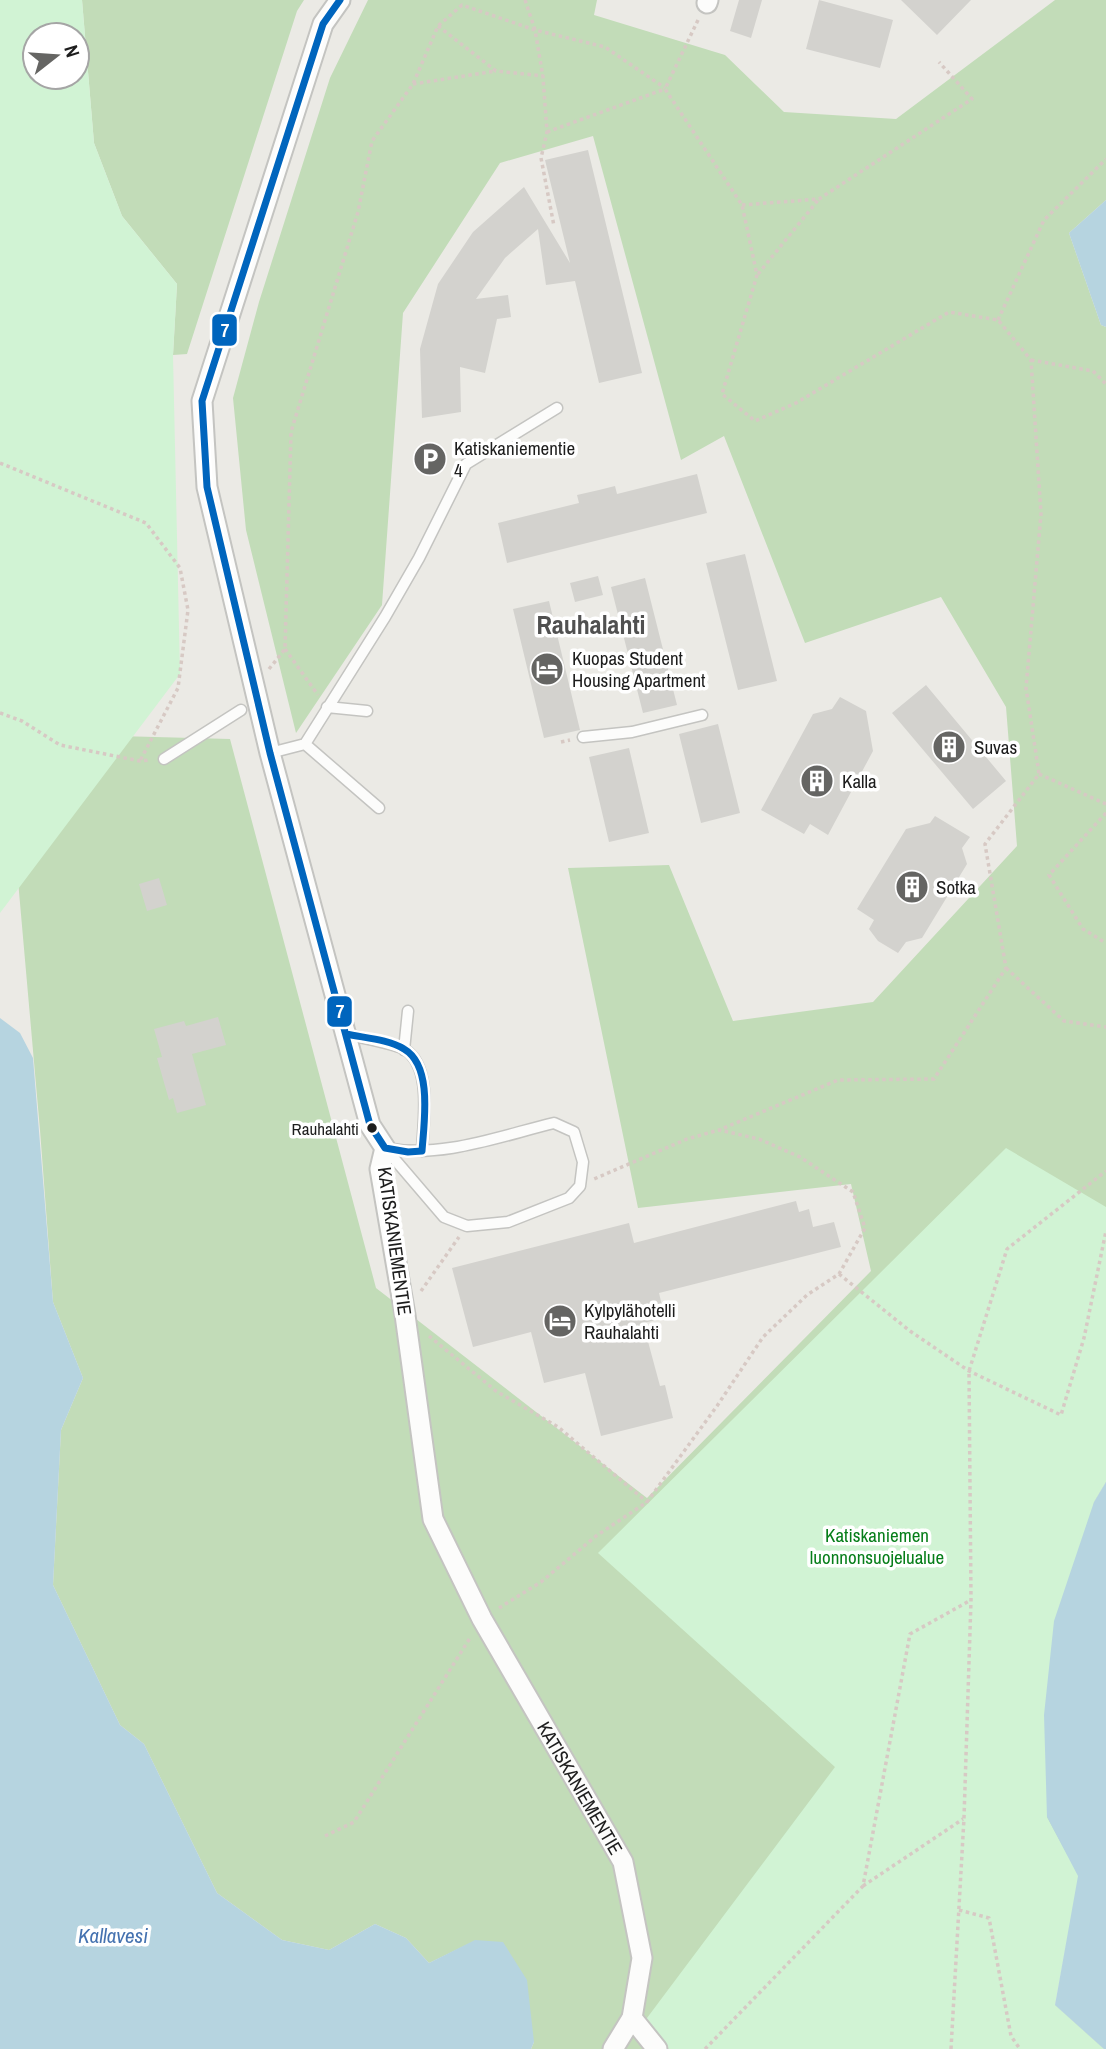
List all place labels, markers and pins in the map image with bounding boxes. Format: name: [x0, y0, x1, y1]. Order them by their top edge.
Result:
place label: Katiskaniementie 4: [454, 435, 575, 483]
parking icon: Katiskaniementie 4: [411, 440, 449, 478]
place label: Kuopas Student Housing Apartment: [572, 645, 706, 693]
hotel icon: Kuopas Student Housing Apartment: [528, 650, 566, 688]
building icon: Suvas: [930, 728, 968, 766]
place label: Suvas: [974, 734, 1018, 760]
building icon: Kalla: [798, 762, 836, 800]
place label: Kalla: [842, 768, 877, 794]
building icon: Sotka: [893, 868, 931, 906]
place label: Sotka: [936, 874, 976, 900]
place label: Rauhalahti: [292, 1117, 359, 1140]
marker: Rauhalahti: [365, 1121, 379, 1135]
place label: Kylpylähotelli Rauhalahti: [584, 1297, 676, 1345]
hotel icon: Kylpylähotelli Rauhalahti: [541, 1302, 579, 1340]

